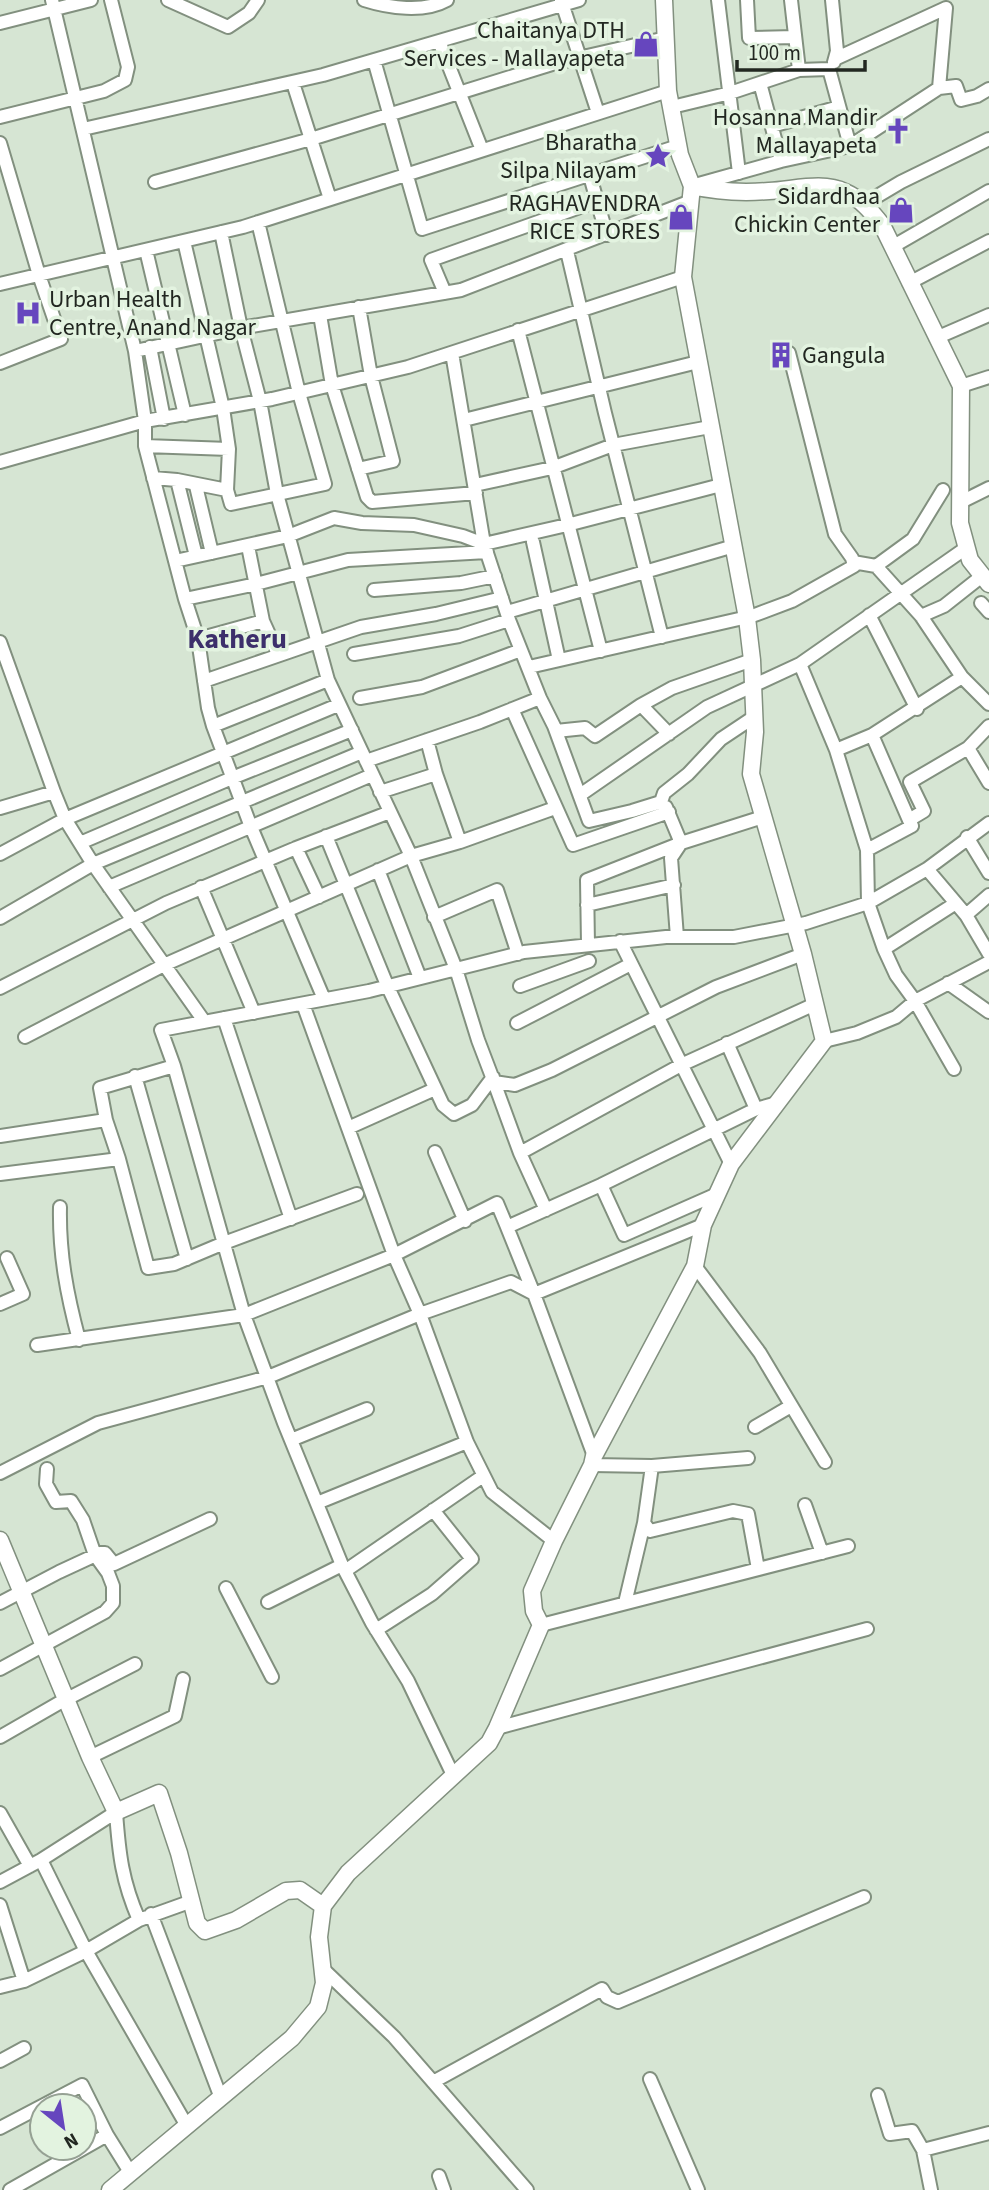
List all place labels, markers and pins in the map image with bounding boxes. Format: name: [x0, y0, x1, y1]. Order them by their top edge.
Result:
place label: Chaitanya DTH Services - Mallayapeta: [403, 13, 625, 76]
shop icon: Chaitanya DTH Services - Mallayapeta: [631, 29, 661, 59]
place label: Hosanna Mandir Mallayapeta: [713, 100, 878, 163]
church icon: Hosanna Mandir Mallayapeta: [883, 116, 913, 146]
place label: Bharatha Silpa Nilayam: [500, 125, 637, 188]
place icon: Bharatha Silpa Nilayam: [643, 141, 673, 171]
place label: Sidardhaa Chickin Center: [734, 179, 881, 242]
place label: RAGHAVENDRA RICE STORES: [509, 186, 660, 249]
shop icon: Sidardhaa Chickin Center: [886, 195, 916, 225]
shop icon: RAGHAVENDRA RICE STORES: [666, 202, 696, 232]
place label: Urban Health Centre, Anand Nagar: [49, 282, 257, 345]
hospital icon: Urban Health Centre, Anand Nagar: [13, 298, 43, 328]
place label: Gangula: [802, 338, 885, 373]
building icon: Gangula: [766, 340, 796, 370]

